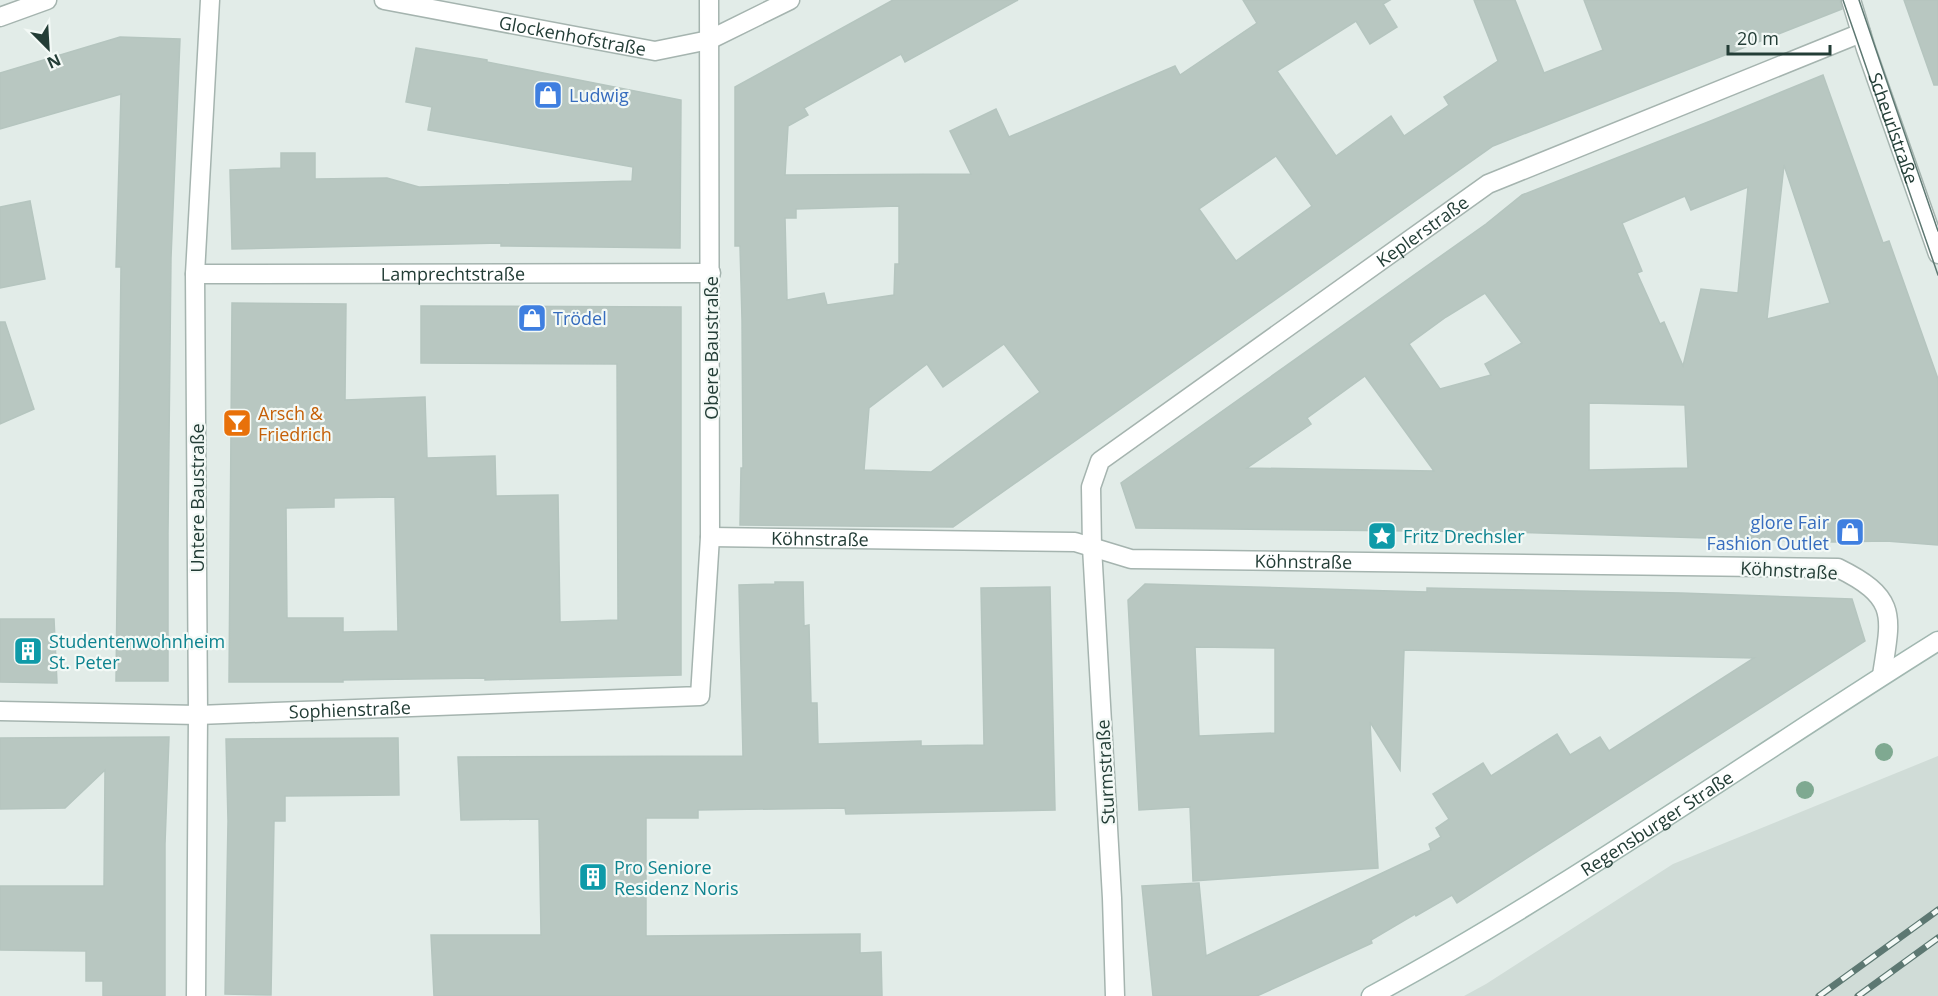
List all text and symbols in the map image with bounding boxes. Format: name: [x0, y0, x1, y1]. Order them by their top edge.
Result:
street label: Glockenhofstraße: [497, 10, 648, 61]
north arrow: [18, 18, 78, 78]
scale bar: [1728, 18, 1830, 56]
text: 20 m: [1737, 26, 1779, 50]
text: N: [44, 49, 65, 74]
street label: Scheurlstraße: [1863, 69, 1924, 187]
shop icon: Ludwig: [532, 79, 564, 111]
place label: Ludwig: [569, 83, 629, 107]
street label: Keplerstraße: [1371, 190, 1473, 272]
street label: Lamprechtstraße: [381, 261, 525, 286]
street label: Obere Baustraße: [699, 276, 723, 420]
shop icon: Trödel: [516, 302, 548, 334]
place label: Trödel: [553, 306, 607, 330]
place label: Arsch & Friedrich: [258, 401, 332, 446]
bar icon: Arsch & Friedrich: [221, 407, 253, 439]
street label: Untere Baustraße: [185, 423, 209, 573]
place label: glore Fair Fashion Outlet: [1706, 510, 1830, 555]
shop icon: glore Fair Fashion Outlet: [1834, 516, 1866, 548]
place icon: Fritz Drechsler: [1366, 520, 1398, 552]
place label: Fritz Drechsler: [1403, 524, 1525, 548]
street label: Köhnstraße: [771, 526, 869, 551]
street label: Köhnstraße: [1254, 549, 1352, 574]
street label: Köhnstraße: [1740, 555, 1838, 585]
place label: Studentenwohnheim St. Peter: [49, 629, 225, 674]
building icon: Studentenwohnheim St. Peter: [12, 635, 44, 667]
street label: Sophienstraße: [288, 695, 411, 724]
street label: Sturmstraße: [1090, 719, 1120, 825]
street label: Regensburger Straße: [1576, 765, 1737, 881]
place label: Pro Seniore Residenz Noris: [614, 855, 738, 900]
building icon: Pro Seniore Residenz Noris: [577, 861, 609, 893]

